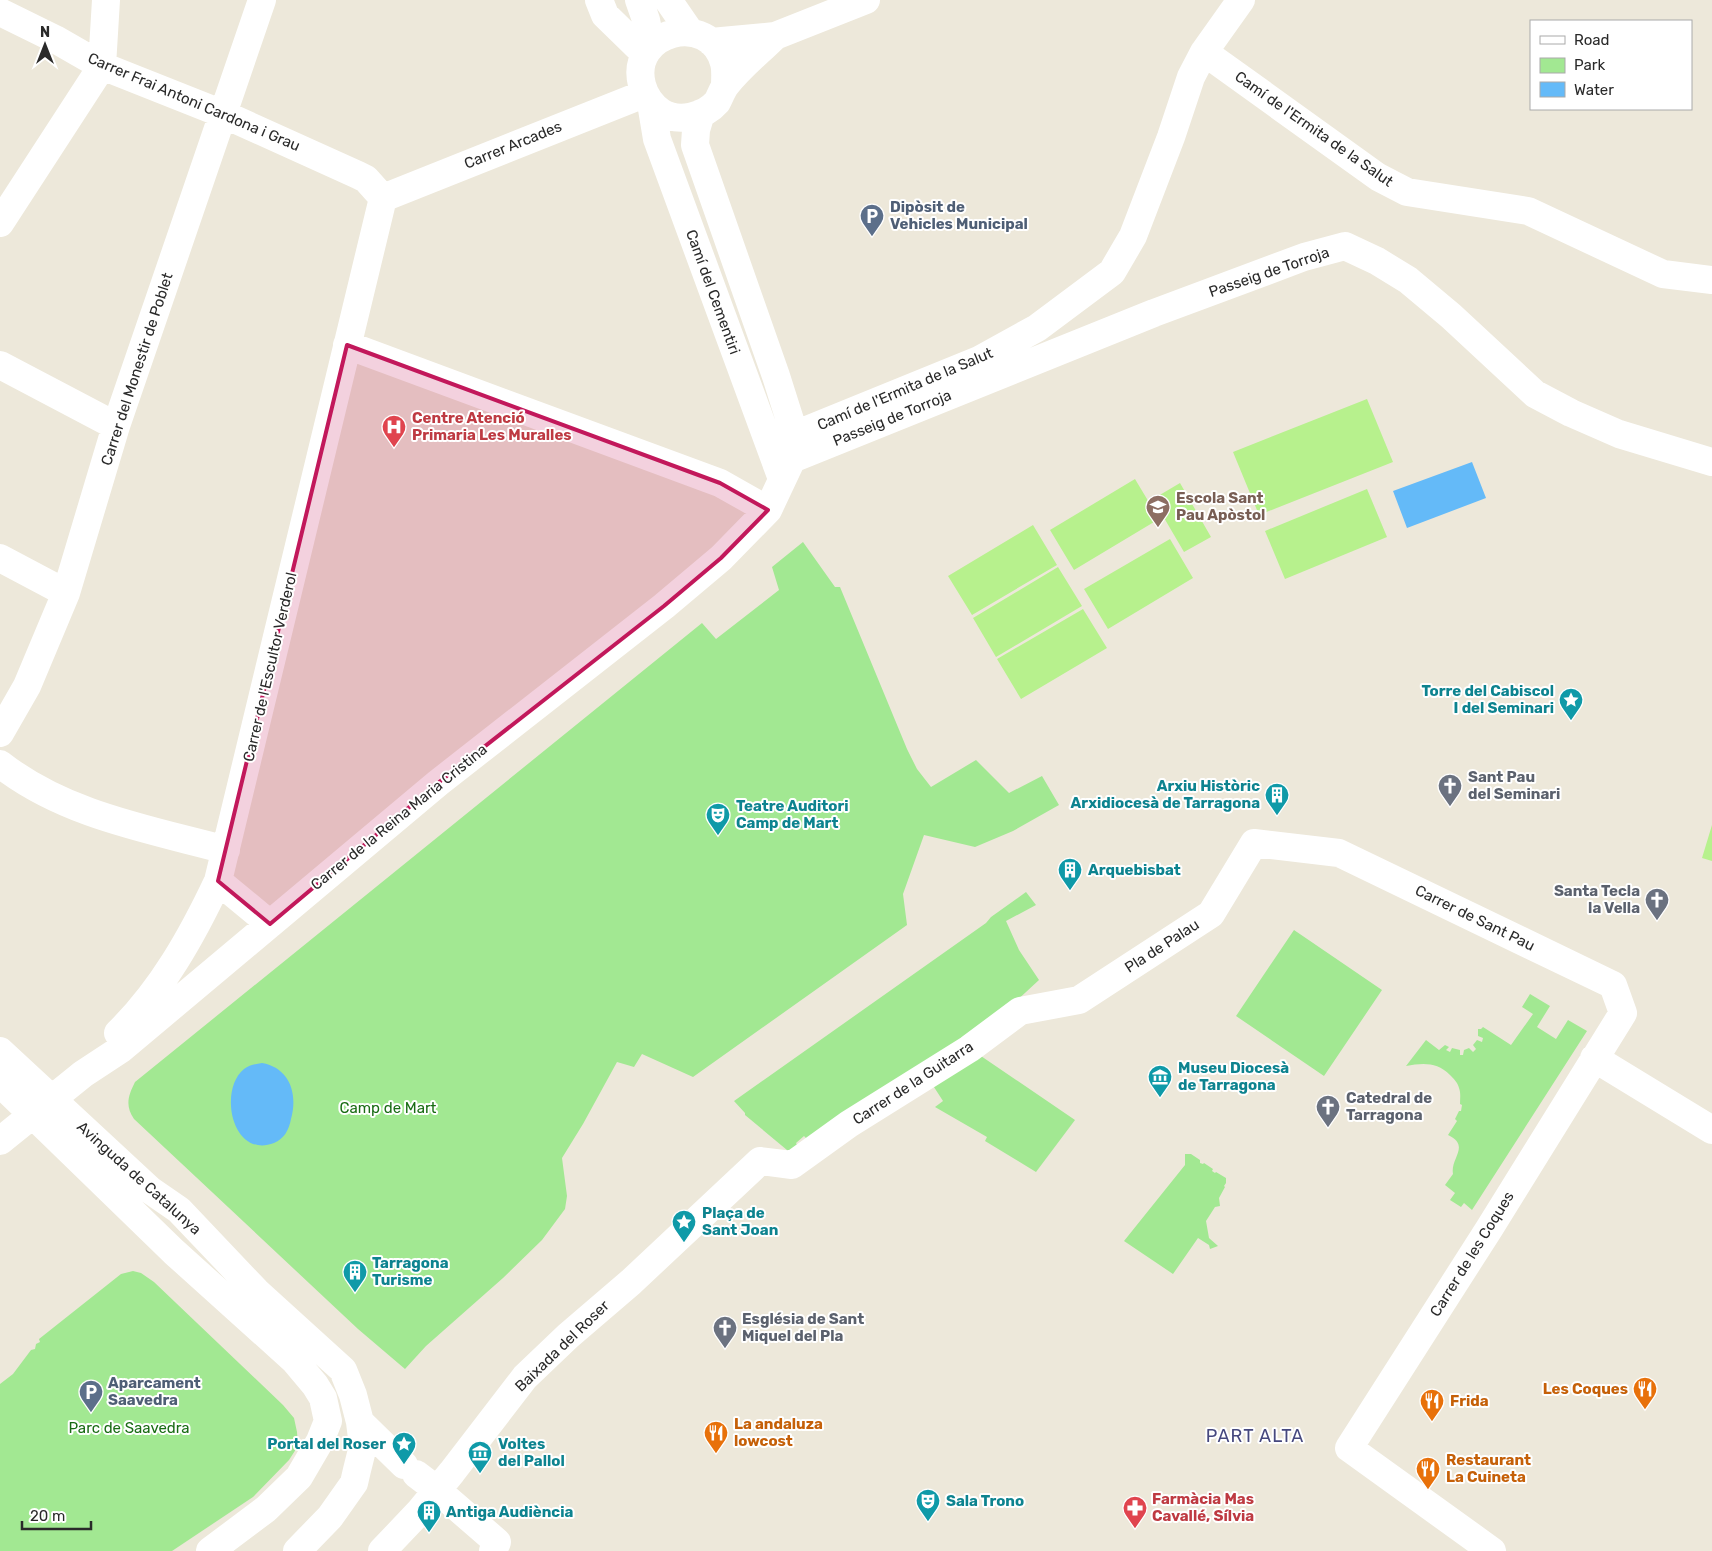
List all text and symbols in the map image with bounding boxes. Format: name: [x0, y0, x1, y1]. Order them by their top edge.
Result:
north arrow: [20, 20, 70, 70]
legend: [1530, 20, 1692, 110]
text: N: [40, 24, 50, 41]
text: Road: [1574, 31, 1610, 49]
street label: Carrer Frai Antoni Cardona i Grau: [85, 49, 303, 155]
text: Park: [1574, 56, 1605, 74]
street label: Camí de l'Ermita de la Salut: [1231, 67, 1397, 191]
text: Water: [1574, 81, 1614, 99]
street label: Carrer Arcades: [462, 117, 565, 173]
place label: Dipòsit de Vehicles Municipal: [890, 198, 1028, 233]
parking icon: Dipòsit de Vehicles Municipal: [859, 203, 885, 237]
street label: Camí del Cementiri: [682, 227, 744, 357]
street label: Passeig de Torroja: [1206, 243, 1332, 301]
street label: Carrer del Monestir de Poblet: [97, 270, 177, 468]
street label: Camí de l'Ermita de la Salut: [814, 344, 996, 434]
street label: Passeig de Torroja: [830, 386, 954, 450]
place label: Centre Atenció Primaria Les Muralles: [412, 409, 572, 444]
hospital icon: Centre Atenció Primaria Les Muralles: [381, 414, 407, 448]
place label: Escola Sant Pau Apòstol: [1176, 489, 1265, 524]
school or university icon: Escola Sant Pau Apòstol: [1145, 494, 1171, 528]
street label: Carrer de l'Escultor Verderol: [239, 571, 301, 763]
place label: Torre del Cabiscol I del Seminari: [1421, 682, 1554, 717]
place icon: Torre del Cabiscol I del Seminari: [1558, 687, 1584, 721]
street label: Carrer de la Reina Maria Cristina: [307, 740, 491, 894]
place label: Sant Pau del Seminari: [1468, 768, 1560, 803]
church icon: Sant Pau del Seminari: [1437, 773, 1463, 807]
place label: Arxiu Històric Arxidiocesà de Tarragona: [1071, 777, 1260, 812]
building icon: Arxiu Històric Arxidiocesà de Tarragona: [1264, 782, 1290, 816]
place label: Teatre Auditori Camp de Mart: [736, 797, 849, 832]
theatre icon: Teatre Auditori Camp de Mart: [705, 802, 731, 836]
building icon: Arquebisbat: [1057, 857, 1083, 891]
place label: Arquebisbat: [1088, 861, 1181, 879]
street label: Carrer de Sant Pau: [1412, 881, 1538, 955]
place label: Santa Tecla la Vella: [1554, 882, 1640, 917]
church icon: Santa Tecla la Vella: [1644, 887, 1670, 921]
street label: Pla de Palau: [1121, 915, 1203, 977]
street label: Carrer de la Guitarra: [849, 1037, 977, 1129]
place label: Museu Diocesà de Tarragona: [1178, 1059, 1289, 1094]
museum icon: Museu Diocesà de Tarragona: [1147, 1064, 1173, 1098]
place label: Catedral de Tarragona: [1346, 1089, 1432, 1124]
church icon: Catedral de Tarragona: [1315, 1094, 1341, 1128]
park label: Camp de Mart: [340, 1099, 437, 1117]
street label: Avinguda de Catalunya: [73, 1118, 205, 1238]
street label: Carrer de les Coques: [1426, 1188, 1518, 1320]
place label: Plaça de Sant Joan: [702, 1204, 778, 1239]
place icon: Plaça de Sant Joan: [671, 1209, 697, 1243]
place label: Tarragona Turisme: [372, 1254, 449, 1289]
building icon: Tarragona Turisme: [342, 1259, 368, 1293]
street label: Baixada del Roser: [511, 1296, 613, 1395]
place label: Església de Sant Miquel del Pla: [742, 1310, 864, 1345]
church icon: Església de Sant Miquel del Pla: [712, 1315, 738, 1349]
place label: Aparcament Saavedra: [108, 1374, 201, 1409]
restaurant icon: Les Coques: [1632, 1376, 1658, 1410]
parking icon: Aparcament Saavedra: [78, 1379, 104, 1413]
place label: Les Coques: [1543, 1380, 1628, 1398]
restaurant icon: Frida: [1419, 1388, 1445, 1422]
place label: Frida: [1450, 1392, 1489, 1410]
place label: La andaluza lowcost: [734, 1415, 823, 1450]
park label: Parc de Saavedra: [68, 1419, 190, 1437]
restaurant icon: La andaluza lowcost: [703, 1420, 729, 1454]
district label: PART ALTA: [1206, 1425, 1304, 1447]
place icon: Portal del Roser: [391, 1431, 417, 1465]
place label: Portal del Roser: [267, 1435, 386, 1453]
place label: Voltes del Pallol: [498, 1435, 565, 1470]
museum icon: Voltes del Pallol: [467, 1440, 493, 1474]
place label: Restaurant La Cuineta: [1446, 1451, 1531, 1486]
restaurant icon: Restaurant La Cuineta: [1415, 1456, 1441, 1490]
theatre icon: Sala Trono: [915, 1488, 941, 1522]
place label: Farmàcia Mas Cavallé, Sílvia: [1152, 1490, 1254, 1525]
place label: Sala Trono: [946, 1492, 1024, 1510]
pharmacy icon: Farmàcia Mas Cavallé, Sílvia: [1122, 1495, 1148, 1529]
scale bar: [22, 1498, 91, 1530]
building icon: Antiga Audiència: [416, 1499, 442, 1533]
place label: Antiga Audiència: [446, 1503, 573, 1521]
text: 20 m: [30, 1507, 65, 1525]

